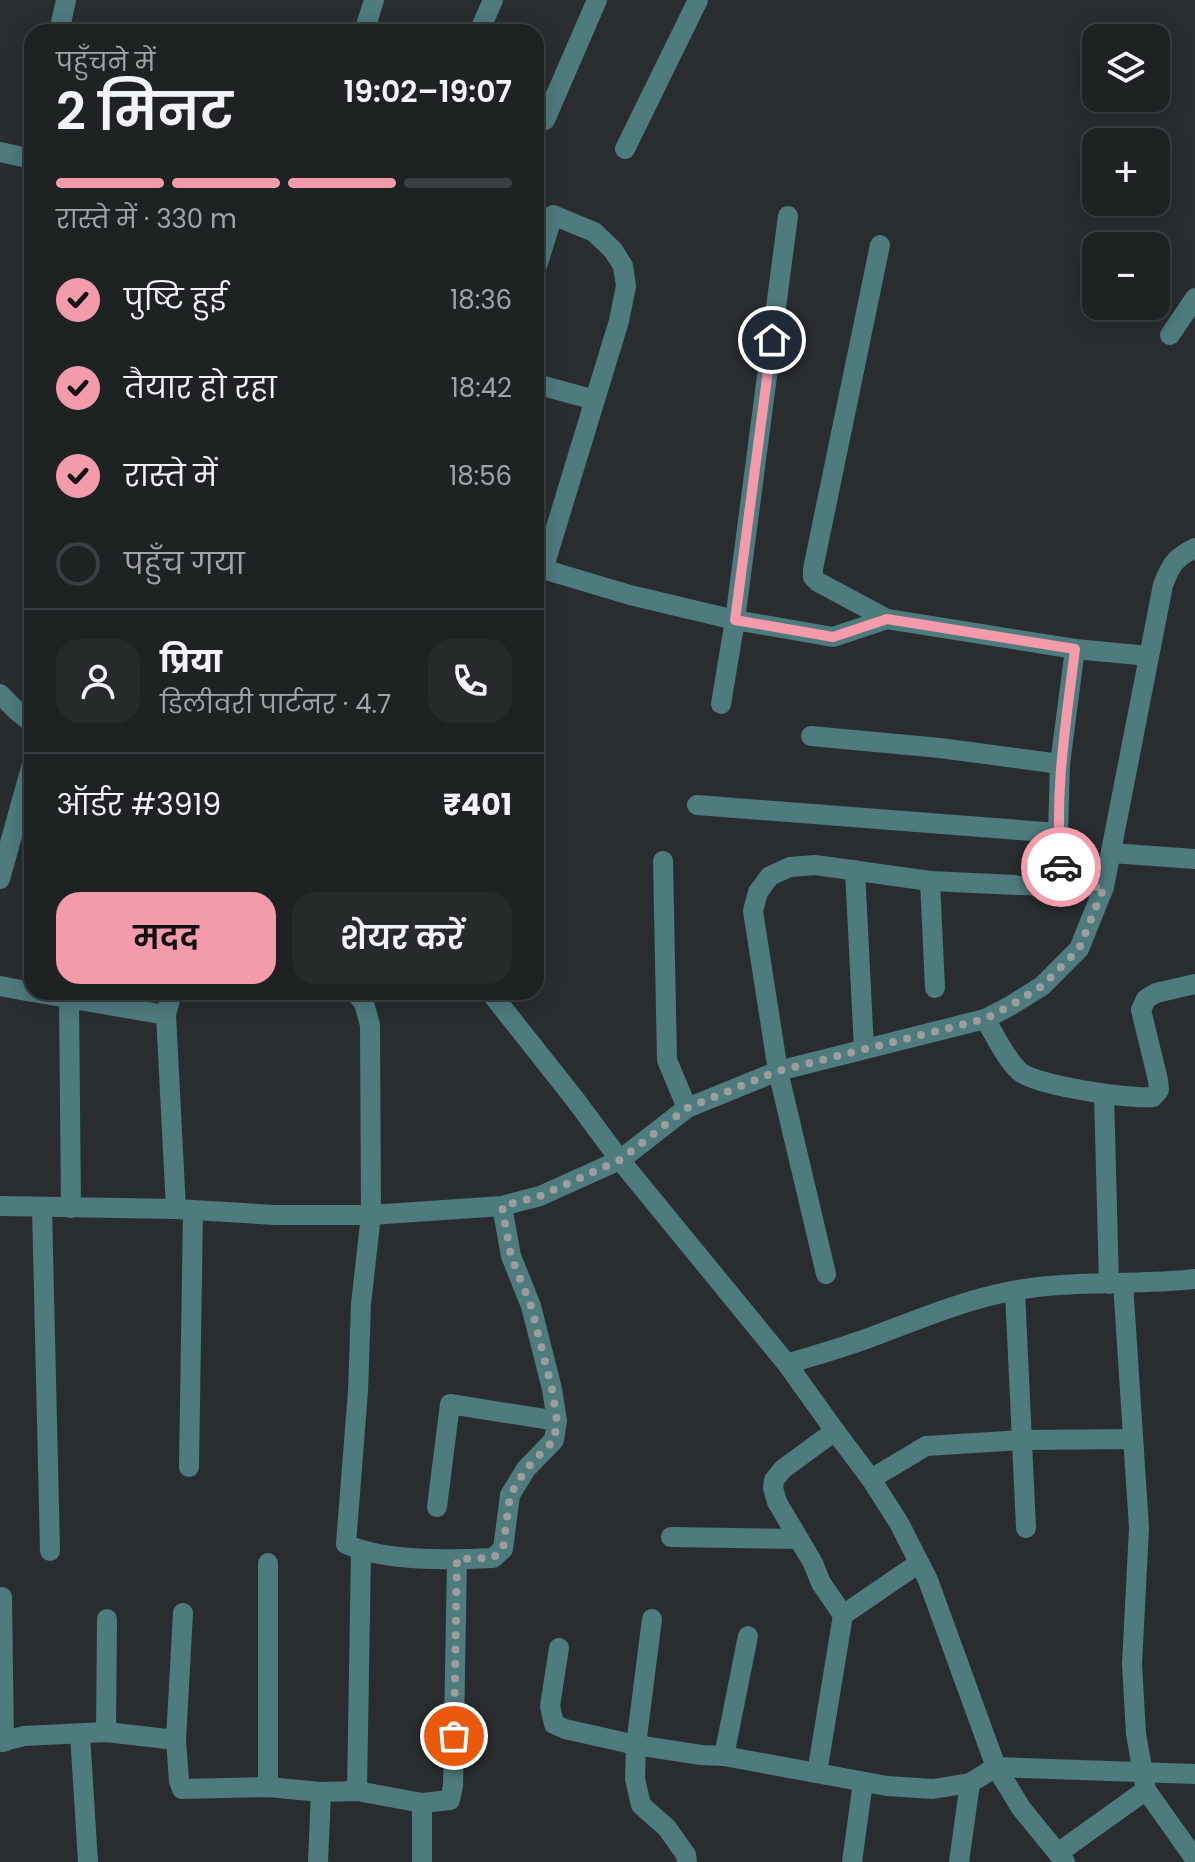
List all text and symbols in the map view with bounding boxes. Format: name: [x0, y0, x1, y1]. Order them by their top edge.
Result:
map controls: [1082, 24, 1170, 320]
button: layers: [1082, 24, 1170, 112]
text: पहुँचने में: [56, 44, 155, 80]
text: 19:02–19:07: [343, 70, 512, 113]
text: 2 मिनट: [56, 75, 233, 148]
button: +: [1082, 128, 1170, 216]
text: रास्ते में · 330 m: [56, 201, 237, 237]
button: −: [1082, 232, 1170, 320]
icon: check: [56, 278, 100, 322]
text: पुष्टि हुई: [124, 278, 227, 321]
text: 18:36: [450, 282, 512, 318]
pin: [738, 306, 806, 374]
icon: home: [750, 318, 794, 362]
icon: check: [56, 366, 100, 410]
text: तैयार हो रहा: [124, 366, 277, 409]
text: 18:42: [450, 370, 512, 406]
icon: check: [56, 454, 100, 498]
text: रास्ते में: [124, 454, 217, 497]
text: 18:56: [449, 458, 512, 494]
text: पहुँच गया: [124, 542, 245, 585]
button: person: [56, 639, 140, 723]
button: phone: [428, 639, 512, 723]
text: प्रिया: [160, 640, 222, 683]
text: डिलीवरी पार्टनर · 4.7: [160, 686, 391, 722]
text: ऑर्डर #3919: [56, 783, 221, 826]
text: ₹401: [443, 783, 512, 826]
courier: [1021, 827, 1101, 907]
icon: car: [1039, 845, 1083, 889]
button: मदद: [56, 892, 276, 984]
button: शेयर करें: [292, 892, 512, 984]
pin: [420, 1702, 488, 1770]
icon: bag: [432, 1714, 476, 1758]

